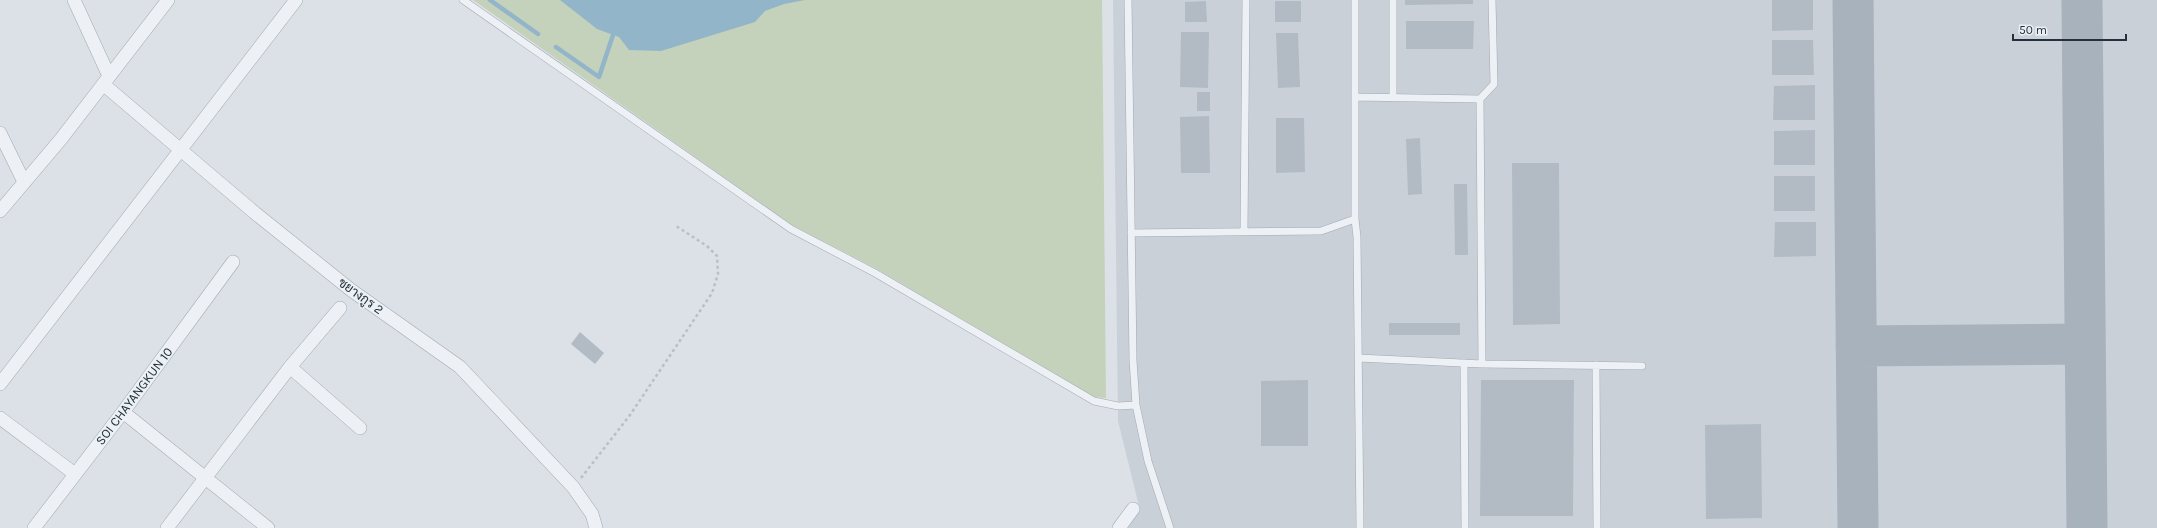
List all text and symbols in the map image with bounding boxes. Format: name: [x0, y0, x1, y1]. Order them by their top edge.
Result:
scale bar: [2013, 16, 2126, 42]
text: 50 m: [2019, 23, 2047, 37]
street label: ชยางกูร 2: [334, 275, 386, 319]
street label: SOI CHAYANGKUN 10: [92, 344, 176, 448]

